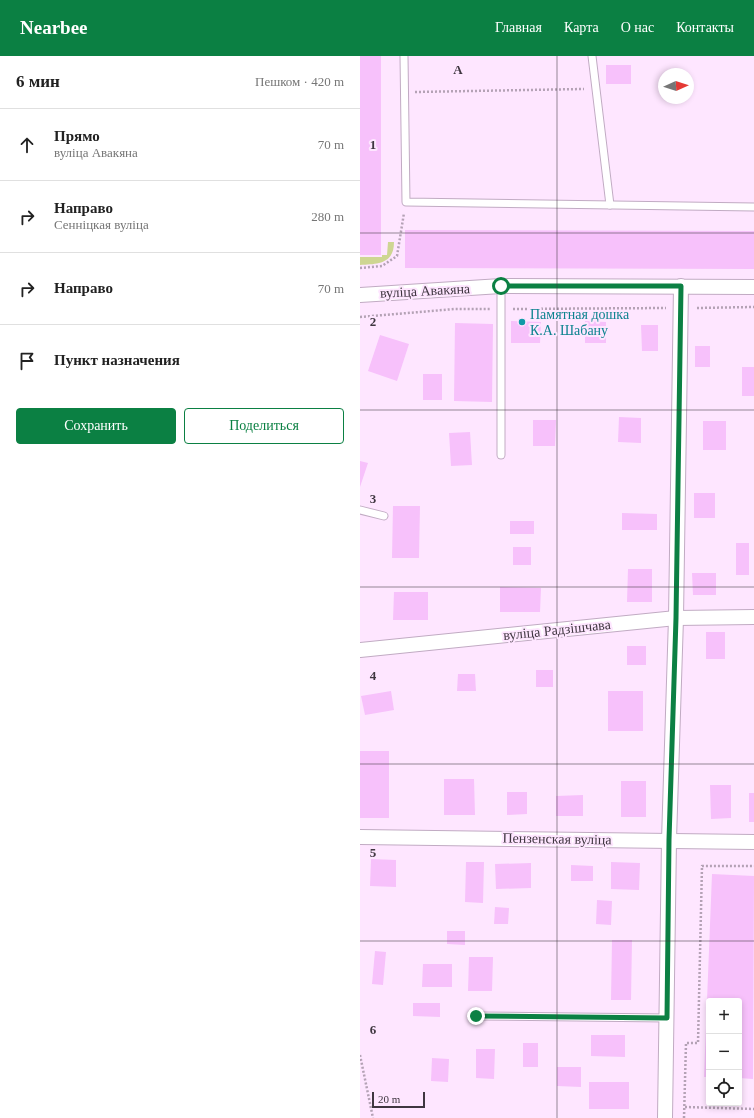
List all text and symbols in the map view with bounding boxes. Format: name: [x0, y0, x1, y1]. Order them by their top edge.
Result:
text: Nearbee: [20, 17, 88, 38]
text: Главная: [495, 20, 542, 35]
text: Карта: [564, 20, 599, 35]
text: О нас: [621, 20, 654, 35]
text: Контакты: [676, 20, 734, 35]
text: A: [453, 62, 463, 77]
north arrow: [658, 68, 694, 104]
text: 6 мин: [16, 72, 60, 91]
text: Пешком · 420 m: [255, 74, 344, 89]
text: Прямо: [54, 128, 100, 144]
icon: ahead: [16, 134, 38, 156]
text: 70 m: [318, 137, 344, 152]
text: 1: [370, 137, 376, 152]
text: вуліца Авакяна: [54, 145, 138, 160]
text: Направо: [54, 200, 113, 216]
icon: right: [16, 206, 38, 228]
text: 280 m: [311, 209, 344, 224]
text: Сенніцкая вуліца: [54, 217, 149, 232]
route start: [492, 277, 510, 295]
icon: right: [16, 278, 38, 300]
text: Направо: [54, 280, 113, 296]
text: 70 m: [318, 281, 344, 296]
street label: вуліца Авакяна: [380, 281, 471, 301]
place label: Памятная дошка К.А. Шабану: [530, 307, 630, 338]
text: 2: [370, 314, 376, 329]
marker: Памятная дошка К.А. Шабану: [517, 317, 527, 327]
icon: arrive: [16, 350, 38, 372]
text: Пункт назначения: [54, 352, 180, 368]
button: Сохранить: [16, 408, 176, 444]
button: Поделиться: [184, 408, 344, 444]
text: 3: [370, 491, 377, 506]
street label: вуліца Радзішчава: [503, 617, 612, 643]
text: 4: [370, 668, 377, 683]
street label: Пензенская вуліца: [502, 831, 612, 847]
text: 5: [370, 845, 377, 860]
map controls: [706, 998, 742, 1106]
button: +: [706, 998, 742, 1034]
route end: [467, 1007, 485, 1025]
text: 6: [370, 1022, 377, 1037]
button: −: [706, 1034, 742, 1070]
button: locate: [706, 1070, 742, 1106]
scale bar: [372, 1090, 425, 1109]
text: 20 m: [378, 1093, 400, 1105]

